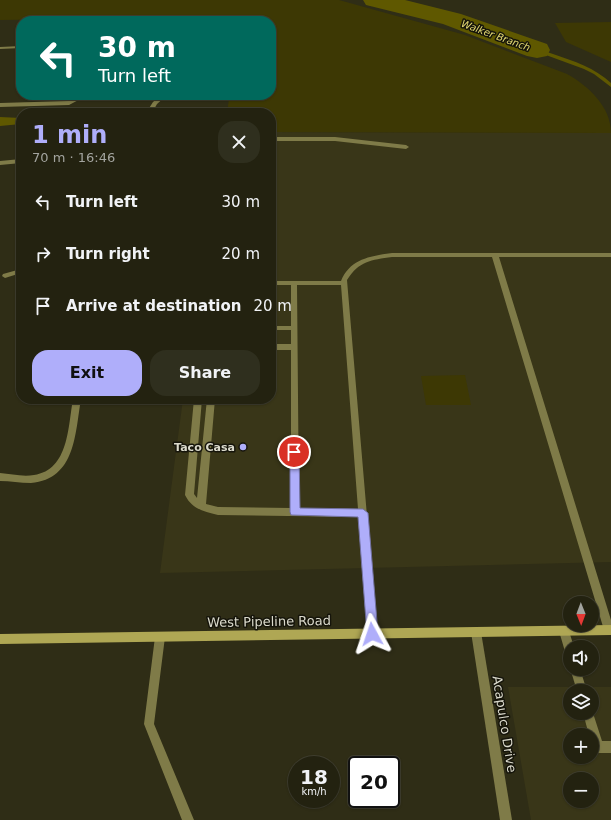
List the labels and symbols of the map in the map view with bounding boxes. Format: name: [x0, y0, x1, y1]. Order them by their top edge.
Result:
water label: Walker Branch: [460, 18, 532, 53]
pin: [277, 435, 311, 469]
place label: Taco Casa: [174, 441, 235, 454]
marker: Taco Casa: [238, 442, 248, 452]
north arrow: [563, 596, 599, 632]
street label: West Pipeline Road: [207, 613, 331, 630]
position arrow: [351, 613, 393, 655]
street label: Acapulco Drive: [489, 675, 520, 774]
speed limit sign: 20: [348, 756, 400, 808]

